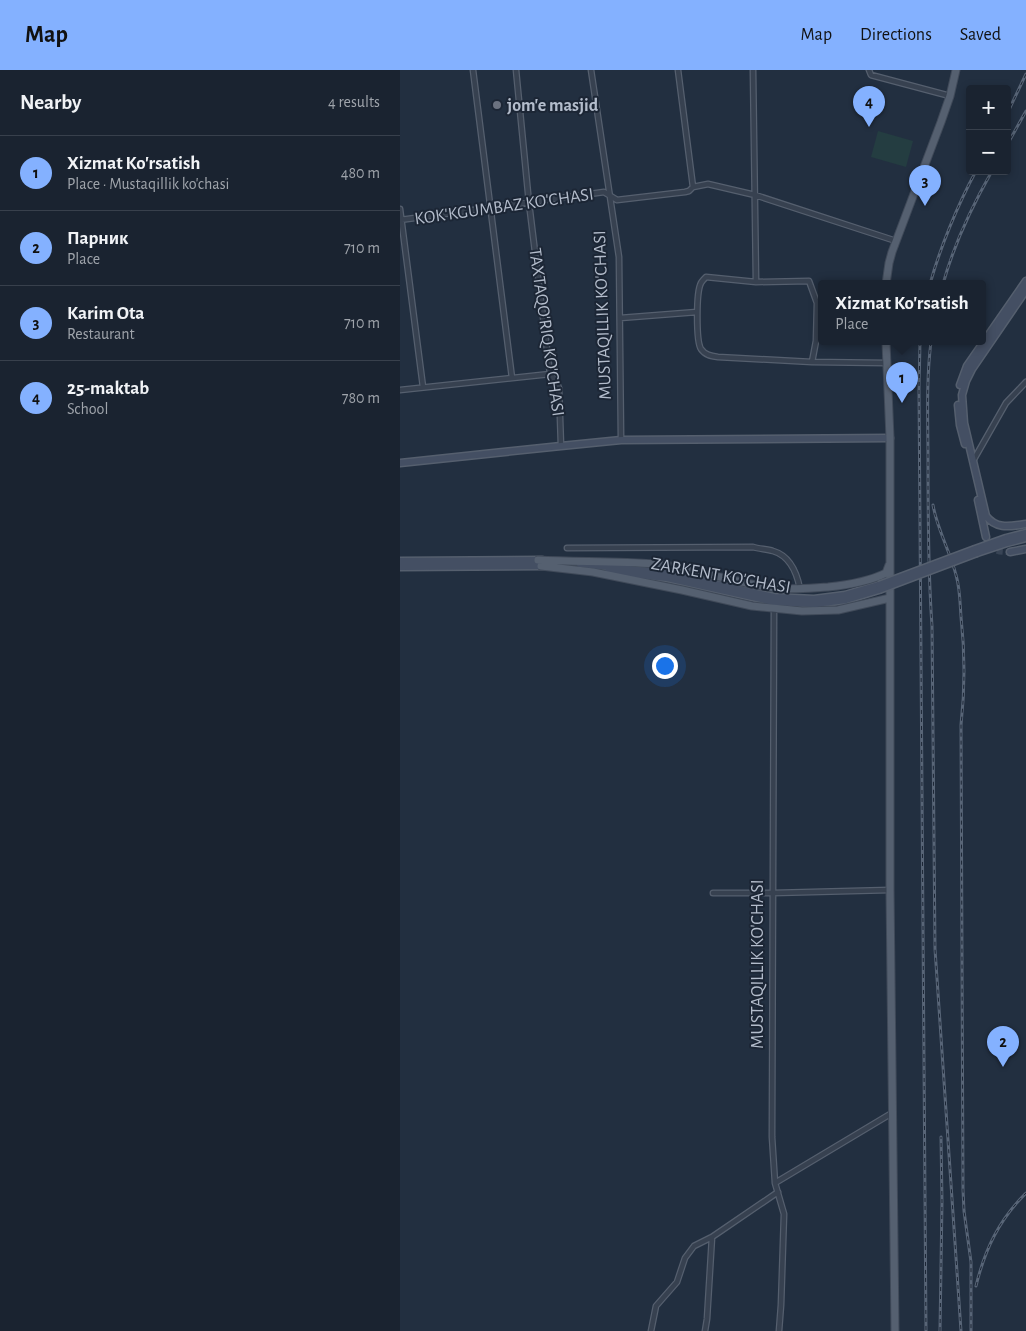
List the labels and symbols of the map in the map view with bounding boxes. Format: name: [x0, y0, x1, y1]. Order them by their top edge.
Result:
pin: 4: [853, 86, 885, 127]
place label: jom'e masjid: [507, 97, 599, 115]
marker: jom'e masjid: [491, 99, 503, 111]
pin: 3: [909, 165, 941, 206]
street label: KOK'KGUMBAZ KO'CHASI: [413, 186, 595, 228]
street label: MUSTAQILLIK KO'CHASI: [591, 230, 615, 400]
street label: TAXTAQO'RIQ KO'CHASI: [525, 247, 567, 417]
pin: 1: [886, 362, 918, 403]
street label: ZARKENT KO'CHASI: [650, 555, 792, 597]
your location: [652, 653, 678, 679]
street label: MUSTAQILLIK KO'CHASI: [749, 879, 767, 1049]
pin: 2: [987, 1026, 1019, 1067]

